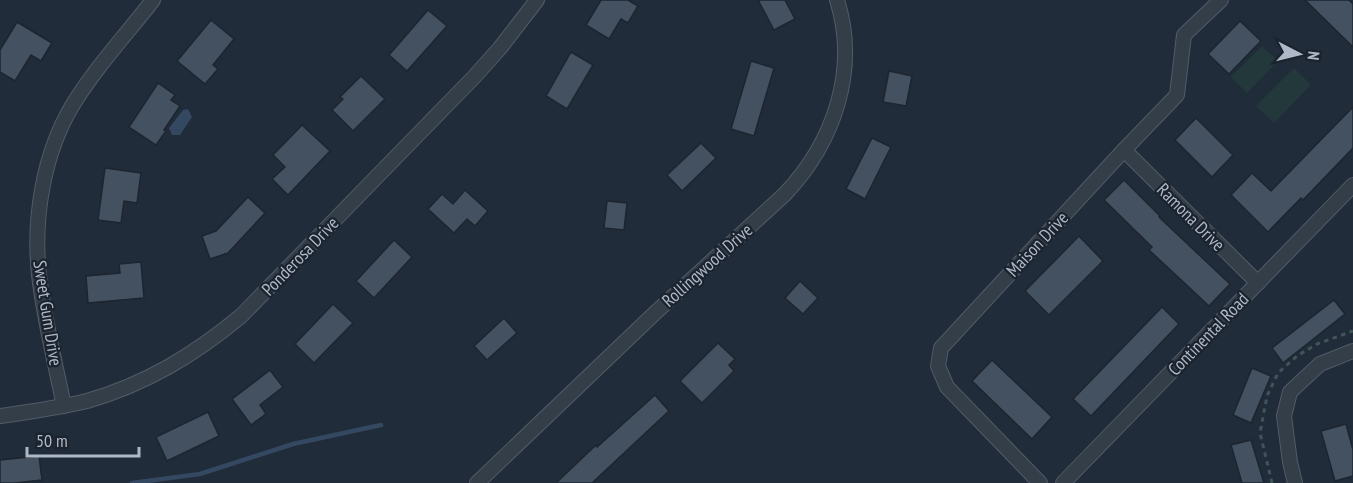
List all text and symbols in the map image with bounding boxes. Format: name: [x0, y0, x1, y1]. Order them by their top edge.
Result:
north arrow: [1269, 24, 1329, 84]
text: N: [1303, 50, 1324, 61]
street label: Ramona Drive: [1152, 178, 1230, 256]
street label: Maison Drive: [1001, 207, 1073, 281]
street label: Ponderosa Drive: [257, 212, 343, 300]
street label: Rollingwood Drive: [657, 218, 757, 312]
street label: Sweet Gum Drive: [28, 259, 68, 367]
street label: Continental Road: [1163, 288, 1253, 380]
scale bar: [27, 420, 140, 458]
text: 50 m: [36, 429, 68, 452]

